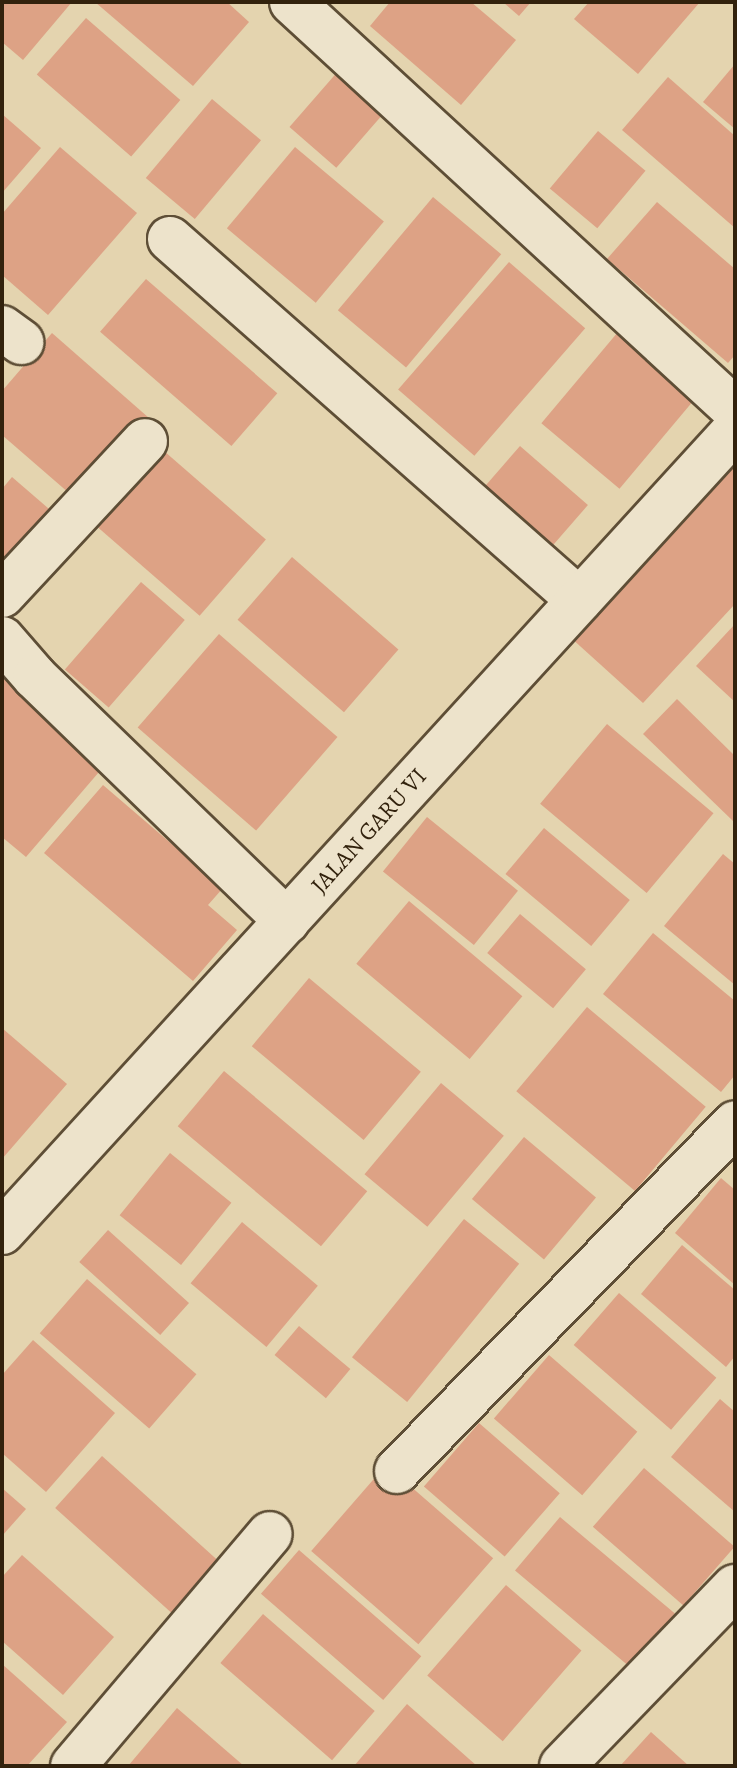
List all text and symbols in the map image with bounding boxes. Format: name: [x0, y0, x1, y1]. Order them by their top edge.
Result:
street label: JALAN GARU VI: [305, 762, 433, 900]

